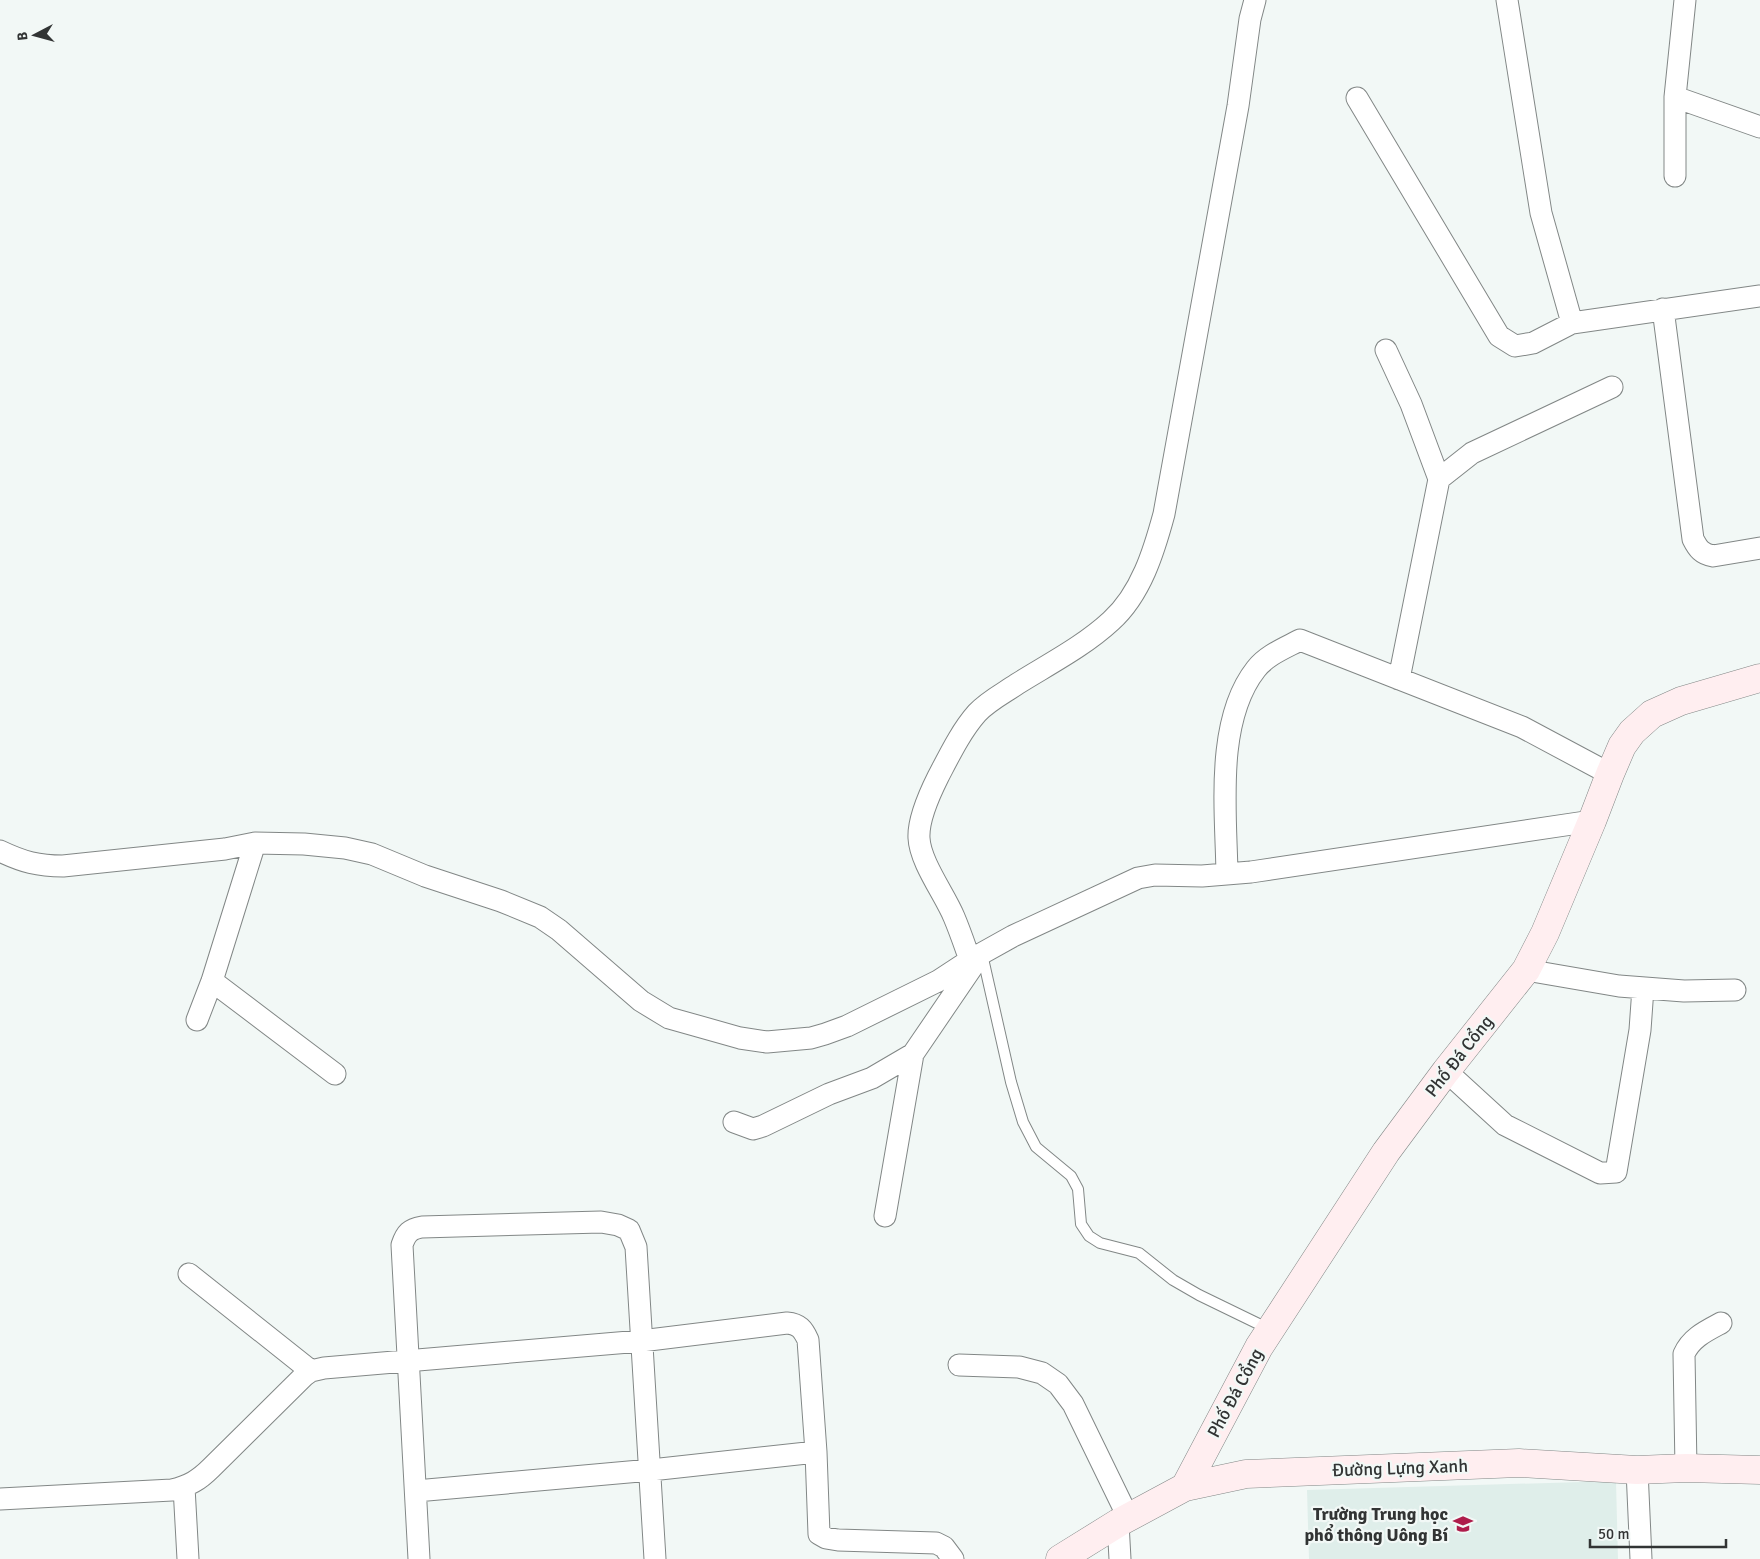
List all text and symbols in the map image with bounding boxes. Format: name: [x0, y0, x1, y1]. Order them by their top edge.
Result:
north arrow: [10, 10, 60, 60]
text: B: [14, 31, 31, 41]
street label: Phố Đá Cổng: [1420, 1011, 1498, 1101]
street label: Phố Đá Cổng: [1202, 1345, 1268, 1441]
street label: Đường Lựng Xanh: [1332, 1455, 1468, 1481]
place label: Trường Trung học phổ thông Uông Bí: [1304, 1503, 1449, 1546]
school or university icon: Trường Trung học phổ thông Uông Bí: [1452, 1513, 1474, 1535]
scale bar: [1590, 1516, 1726, 1548]
text: 50 m: [1598, 1525, 1629, 1543]

